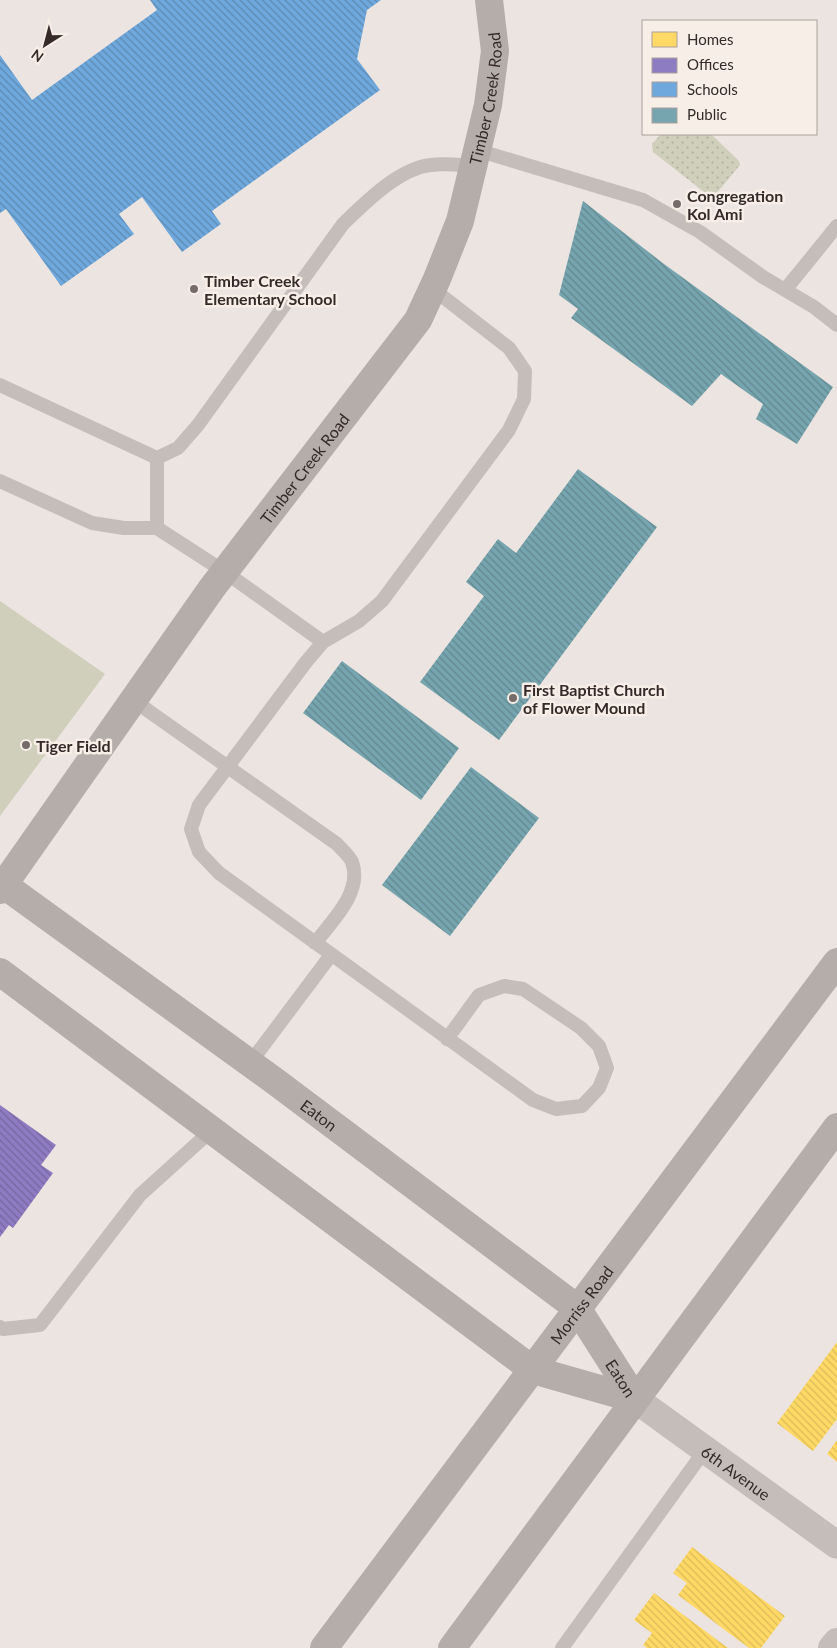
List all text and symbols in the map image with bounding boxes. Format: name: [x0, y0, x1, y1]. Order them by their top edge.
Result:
north arrow: [20, 20, 70, 70]
legend: [642, 20, 817, 135]
text: Homes: [687, 30, 733, 48]
street label: Timber Creek Road: [464, 31, 505, 167]
text: N: [28, 46, 46, 66]
text: Offices: [687, 55, 734, 73]
text: Schools: [687, 80, 738, 98]
text: Public: [687, 105, 727, 123]
place label: Congregation Kol Ami: [687, 186, 783, 223]
marker: Congregation Kol Ami: [671, 198, 683, 210]
place label: Timber Creek Elementary School: [204, 271, 336, 308]
marker: Timber Creek Elementary School: [188, 283, 200, 295]
street label: Timber Creek Road: [256, 409, 352, 527]
place label: First Baptist Church of Flower Mound: [523, 680, 665, 717]
marker: First Baptist Church of Flower Mound: [507, 692, 519, 704]
place label: Tiger Field: [36, 736, 111, 755]
marker: Tiger Field: [20, 739, 32, 751]
street label: Eaton: [297, 1095, 341, 1134]
street label: Morriss Road: [546, 1262, 616, 1347]
street label: Eaton: [603, 1356, 640, 1400]
street label: 6th Avenue: [698, 1441, 775, 1504]

